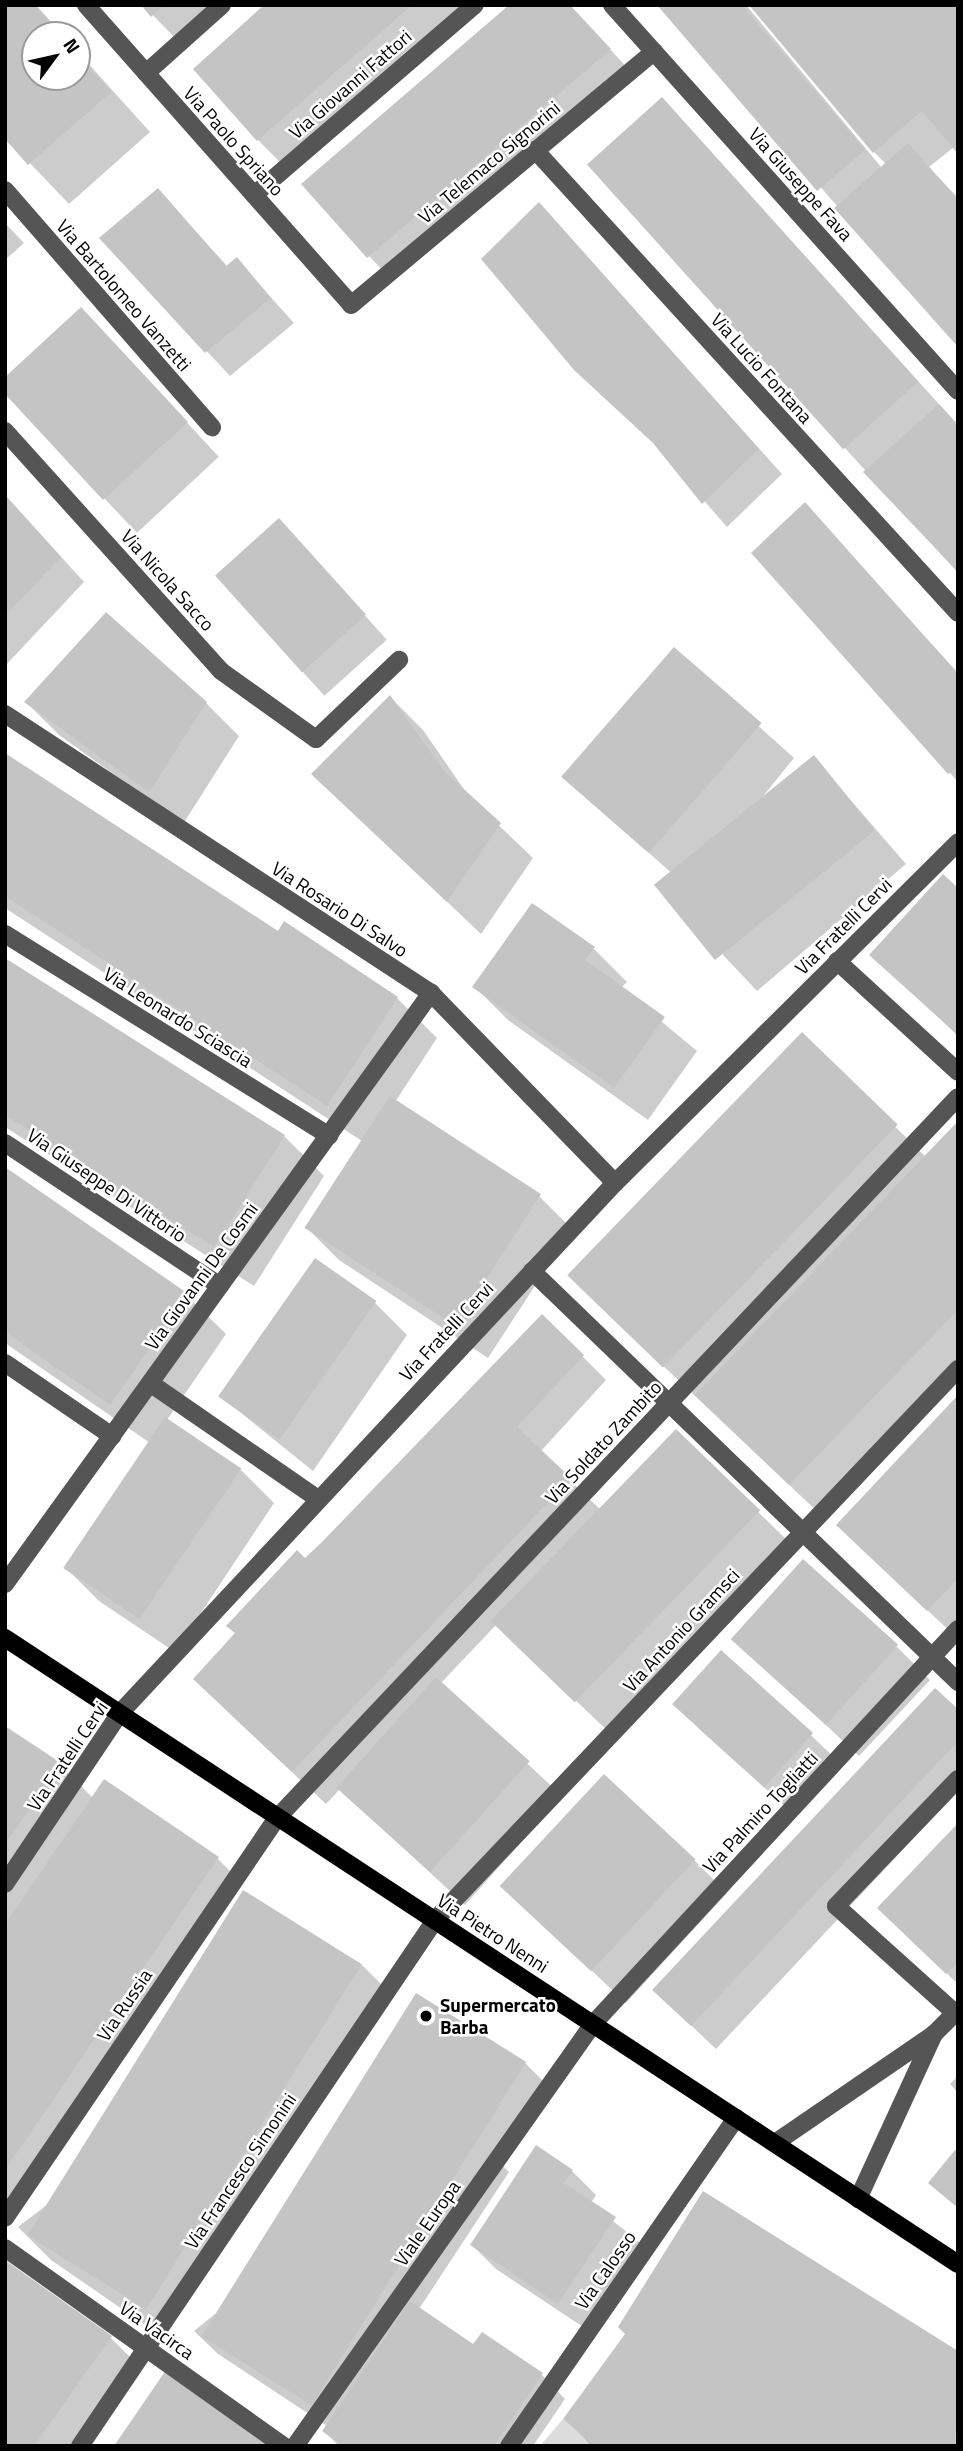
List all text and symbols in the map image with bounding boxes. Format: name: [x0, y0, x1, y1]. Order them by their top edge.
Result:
north arrow: [21, 21, 91, 91]
street label: Via Giovanni Fattori: [284, 25, 416, 143]
text: N: [57, 32, 88, 59]
street label: Via Paolo Spriano: [179, 82, 289, 200]
street label: Via Telemaco Signorini: [413, 96, 565, 228]
street label: Via Giuseppe Fava: [744, 123, 858, 245]
street label: Via Bartolomeo Vanzetti: [52, 215, 196, 375]
street label: Via Lucio Fontana: [707, 308, 817, 428]
street label: Via Nicola Sacco: [117, 525, 219, 635]
street label: Via Rosario Di Salvo: [268, 857, 412, 961]
street label: Via Fratelli Cervi: [790, 873, 896, 979]
street label: Via Leonardo Sciascia: [99, 962, 257, 1072]
street label: Via Giuseppe Di Vittorio: [23, 1123, 191, 1247]
street label: Via Giovanni De Cosmi: [140, 1198, 262, 1354]
street label: Via Fratelli Cervi: [394, 1277, 498, 1385]
street label: Via Soldato Zambito: [540, 1376, 666, 1508]
street label: Via Antonio Gramsci: [618, 1563, 744, 1697]
street label: Via Fratelli Cervi: [22, 1697, 112, 1815]
street label: Via Palmiro Togliatti: [698, 1746, 822, 1878]
street label: Via Pietro Nenni: [433, 1889, 553, 1977]
street label: Via Russia: [92, 1965, 156, 2045]
place label: Supermercato Barba: [440, 1994, 556, 2038]
marker: Supermercato Barba: [418, 2008, 434, 2024]
street label: Via Francesco Simonini: [179, 2089, 301, 2253]
street label: Viale Europa: [389, 2176, 465, 2270]
street label: Via Calosso: [570, 2226, 640, 2314]
street label: Via Vacirca: [115, 2296, 199, 2364]

